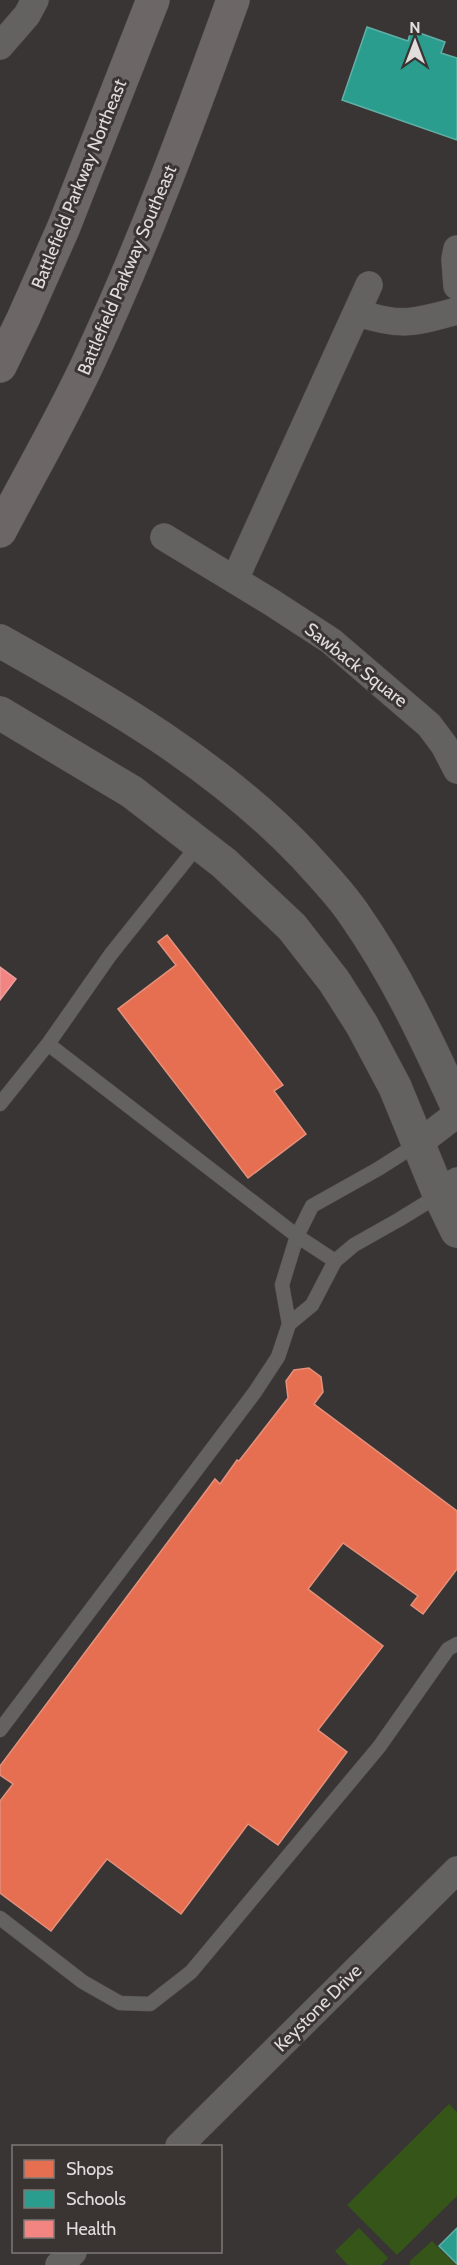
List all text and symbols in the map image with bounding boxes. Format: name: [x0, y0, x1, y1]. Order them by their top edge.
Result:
north arrow: [385, 12, 445, 72]
text: N: [409, 18, 421, 37]
street label: Battlefield Parkway Northeast: [27, 76, 131, 292]
street label: Battlefield Parkway Southeast: [73, 162, 181, 378]
street label: Sawback Square: [300, 618, 412, 712]
street label: Keystone Drive: [270, 1960, 366, 2056]
legend: [12, 2145, 222, 2253]
text: Shops: [66, 2158, 114, 2180]
text: Schools: [66, 2188, 126, 2210]
text: Health: [66, 2218, 116, 2240]

